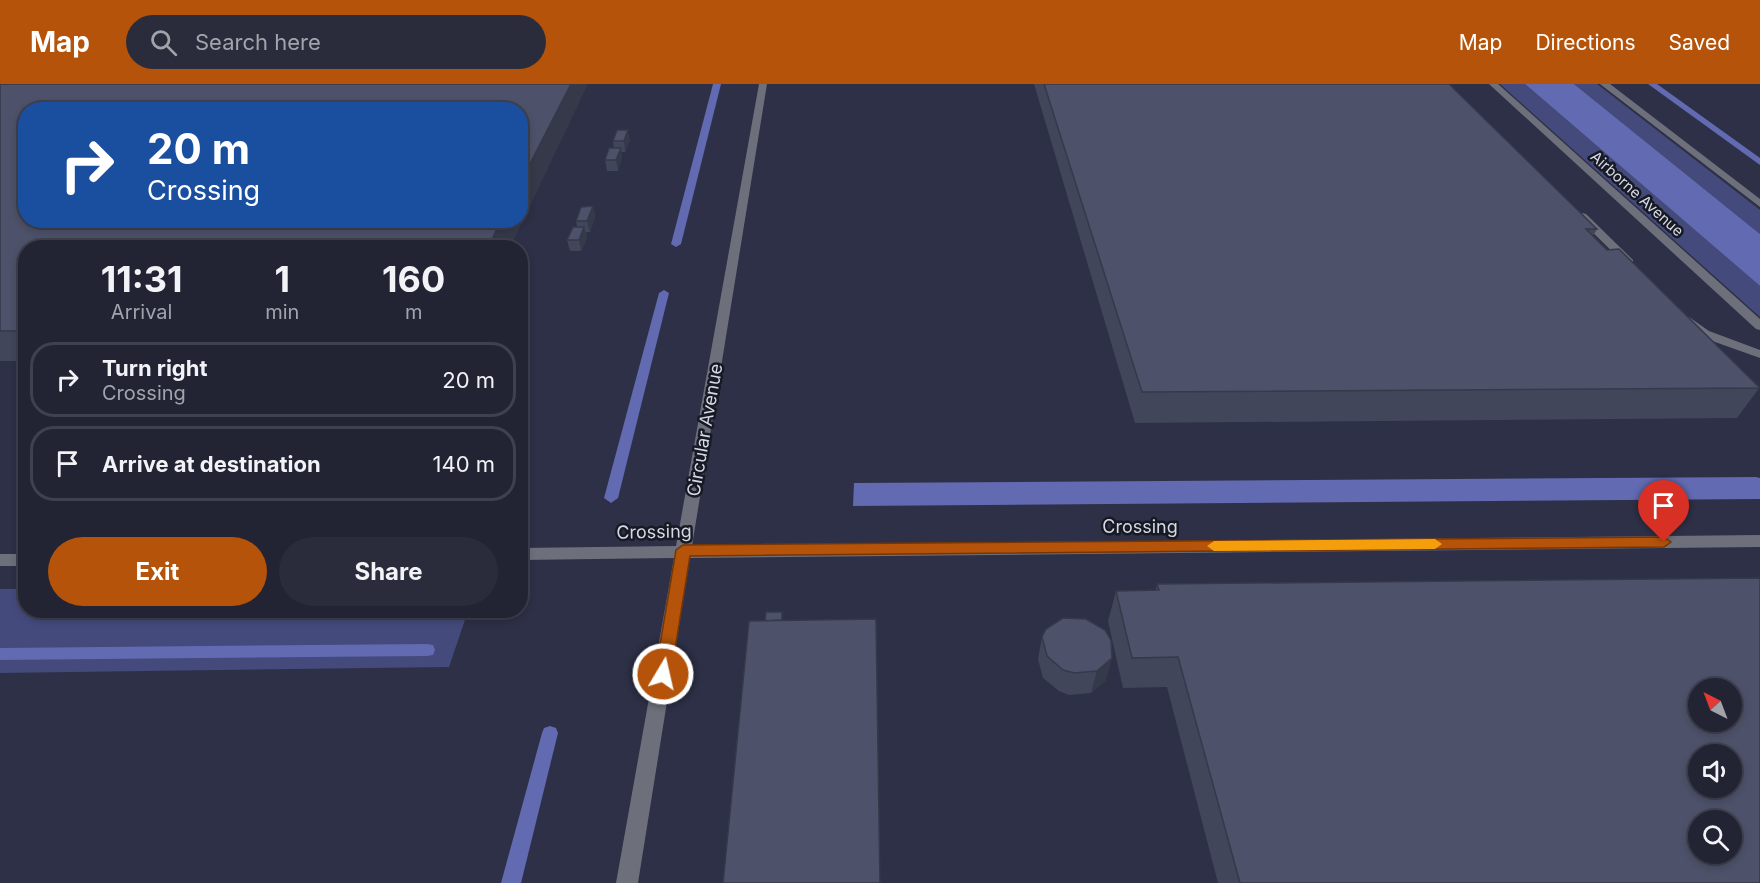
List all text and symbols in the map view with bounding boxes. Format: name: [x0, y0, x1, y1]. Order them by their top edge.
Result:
search box: [126, 15, 546, 69]
text: Map: [30, 25, 90, 59]
icon: search: [147, 26, 180, 59]
text: Search here: [195, 29, 321, 55]
text: Map: [1459, 30, 1502, 55]
text: Directions: [1535, 30, 1636, 55]
text: Saved: [1669, 30, 1730, 55]
text: 20 m: [147, 123, 250, 174]
icon: right: [48, 126, 126, 204]
street label: Airborne Avenue: [1587, 147, 1688, 240]
text: Crossing: [147, 174, 260, 207]
text: 11:31: [101, 257, 183, 301]
text: 1: [275, 257, 290, 301]
text: 160: [382, 257, 445, 301]
text: Arrival: [111, 300, 172, 324]
text: min: [265, 300, 299, 324]
text: m: [405, 300, 422, 324]
text: Turn right: [102, 355, 208, 381]
street label: Circular Avenue: [682, 362, 727, 498]
icon: right: [51, 363, 84, 396]
text: 20 m: [442, 367, 495, 393]
text: Crossing: [102, 381, 186, 405]
icon: arrive: [51, 447, 84, 480]
text: Arrive at destination: [102, 451, 321, 477]
text: 140 m: [433, 451, 495, 477]
pin: [1638, 480, 1689, 542]
icon: arrive: [1647, 489, 1680, 522]
street label: Crossing: [1102, 516, 1178, 537]
street label: Crossing: [616, 520, 692, 543]
button: Exit: [48, 537, 267, 606]
button: Share: [279, 537, 498, 606]
position arrow: [631, 642, 695, 706]
north arrow: [1688, 678, 1742, 732]
map controls: [1688, 678, 1742, 864]
button: sound: [1688, 744, 1742, 798]
button: search: [1688, 810, 1742, 864]

